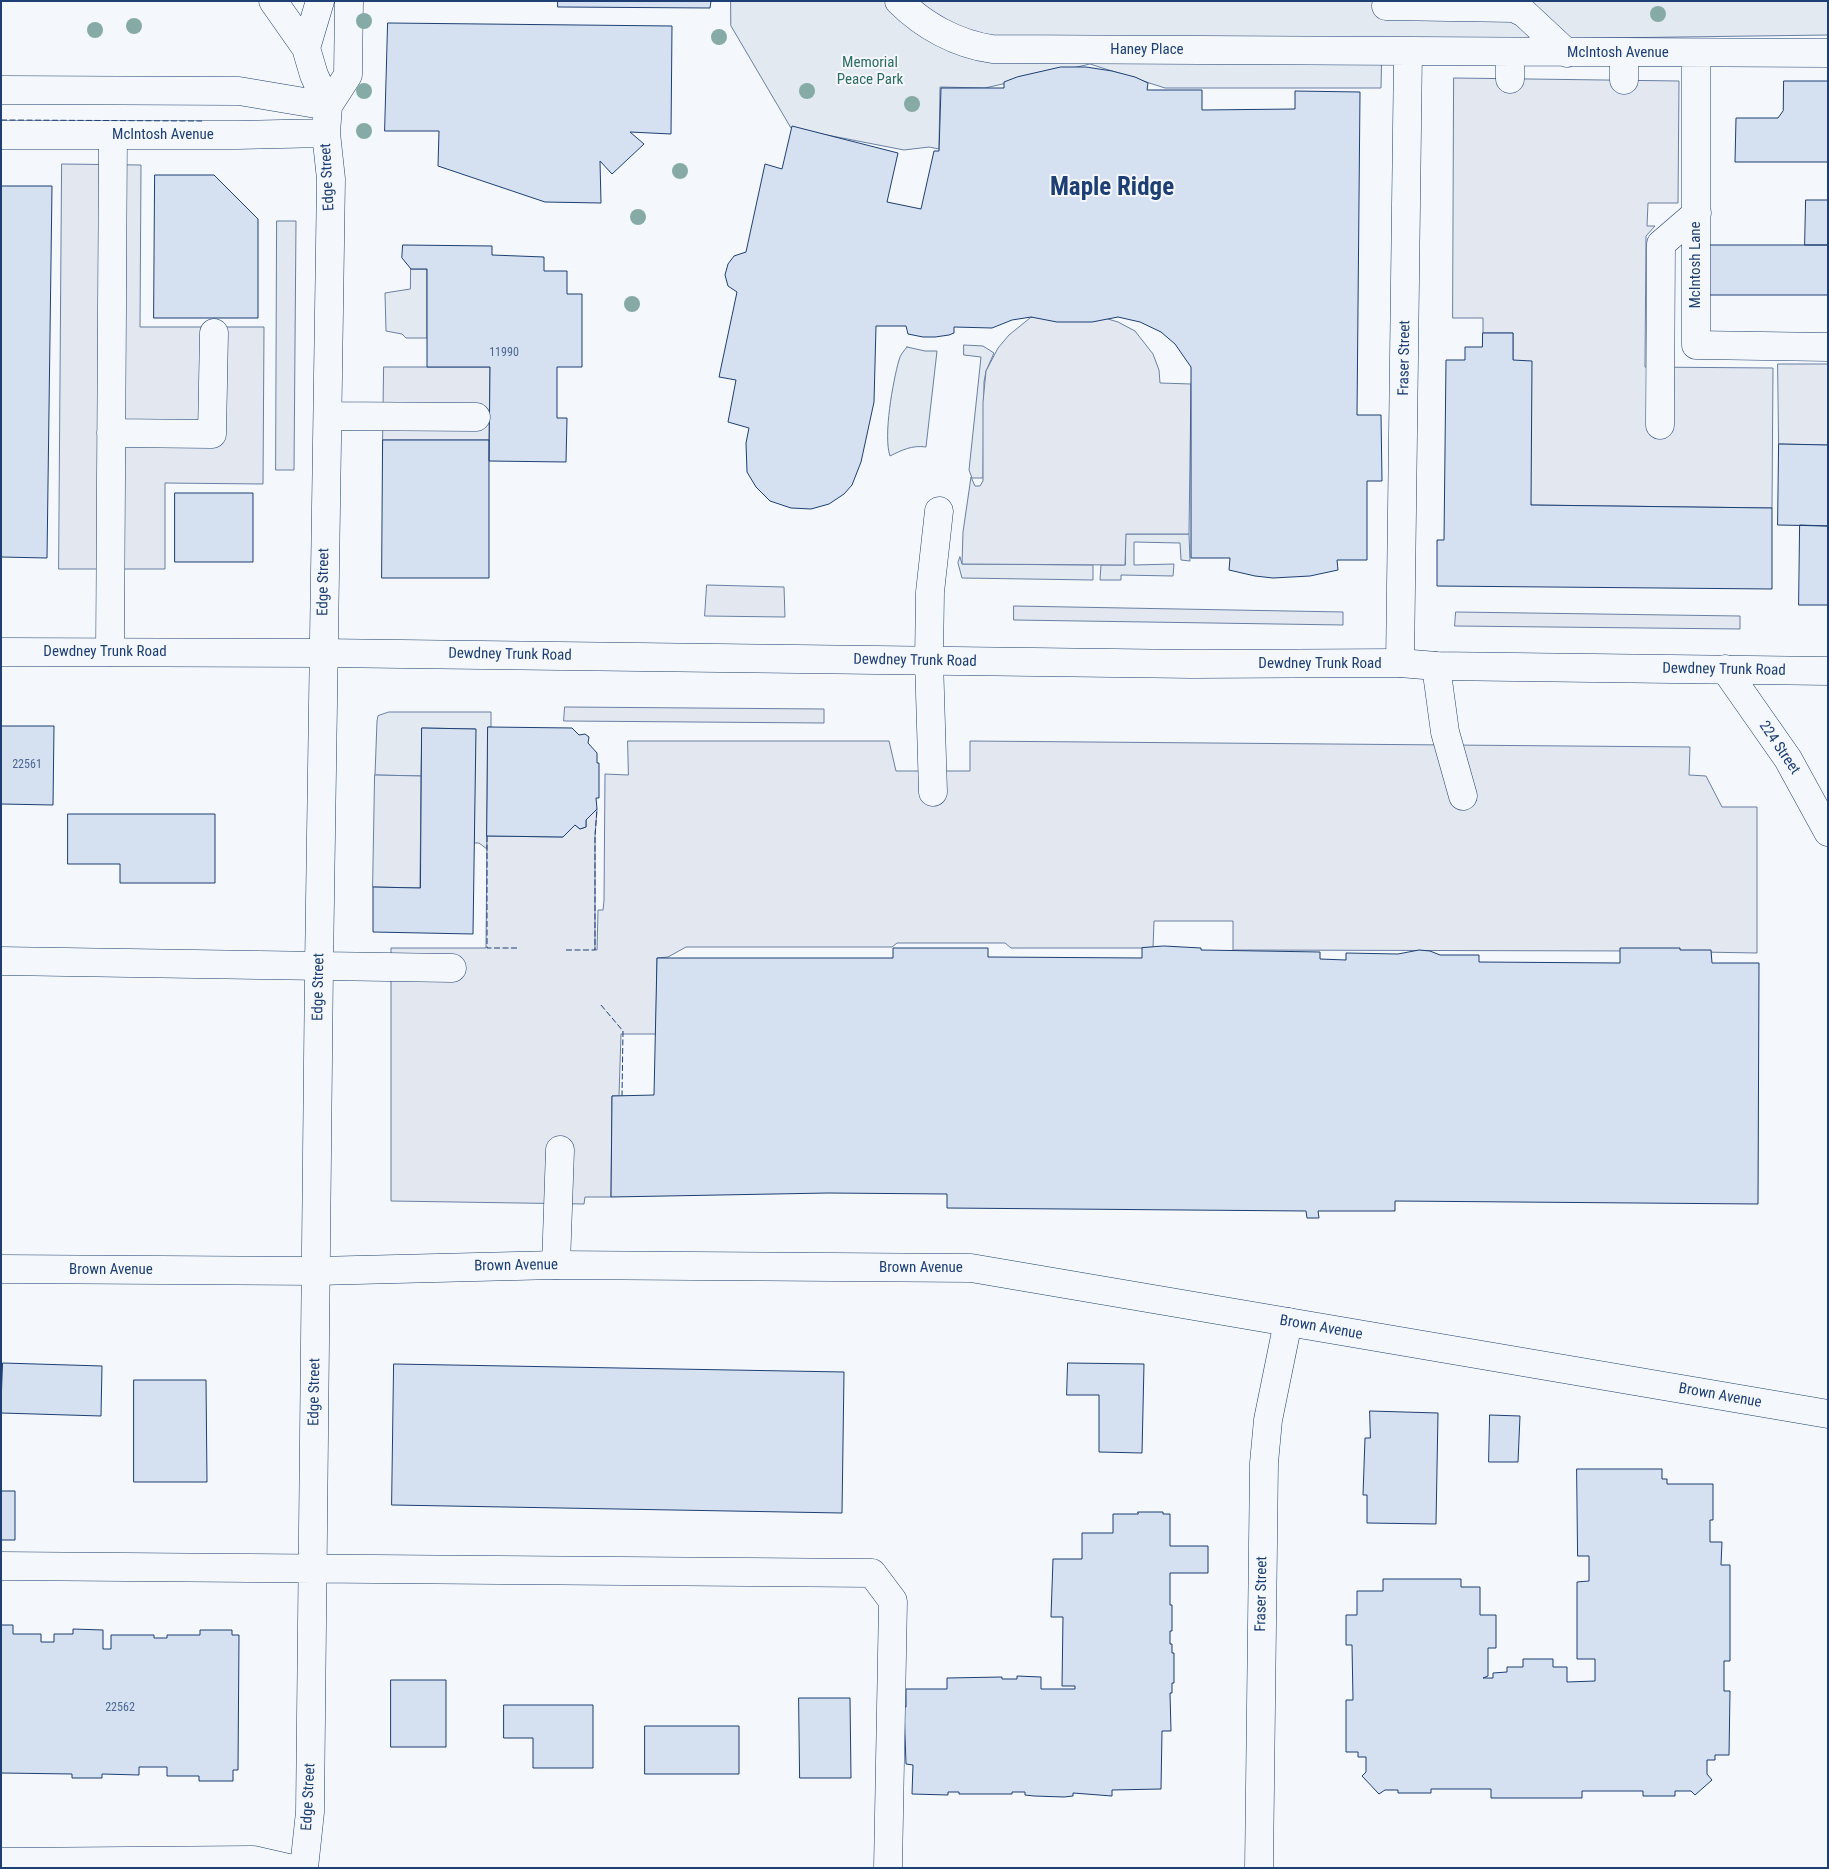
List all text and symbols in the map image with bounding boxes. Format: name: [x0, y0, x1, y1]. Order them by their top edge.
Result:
street label: Haney Place: [1110, 41, 1184, 59]
street label: McIntosh Avenue: [1567, 44, 1669, 62]
park label: Memorial Peace Park: [837, 54, 903, 89]
street label: McIntosh Avenue: [112, 126, 214, 144]
street label: Edge Street: [317, 143, 339, 211]
district label: Maple Ridge: [1050, 174, 1174, 204]
street label: McIntosh Lane: [1687, 221, 1705, 309]
street label: Fraser Street: [1395, 320, 1415, 396]
house number: 11990: [489, 346, 519, 360]
street label: Edge Street: [314, 548, 334, 616]
street label: Dewdney Trunk Road: [43, 643, 167, 661]
street label: Dewdney Trunk Road: [448, 645, 572, 665]
street label: Dewdney Trunk Road: [853, 651, 977, 671]
street label: Dewdney Trunk Road: [1258, 655, 1382, 673]
street label: Dewdney Trunk Road: [1662, 660, 1786, 680]
street label: 224 Street: [1755, 718, 1803, 778]
house number: 22561: [12, 758, 42, 772]
street label: Edge Street: [309, 953, 329, 1021]
street label: Brown Avenue: [474, 1256, 558, 1276]
street label: Brown Avenue: [879, 1259, 963, 1277]
street label: Brown Avenue: [69, 1261, 153, 1279]
street label: Brown Avenue: [1278, 1312, 1364, 1344]
street label: Edge Street: [305, 1358, 325, 1426]
street label: Brown Avenue: [1677, 1380, 1763, 1412]
street label: Fraser Street: [1252, 1556, 1272, 1632]
house number: 22562: [105, 1701, 135, 1715]
street label: Edge Street: [298, 1763, 320, 1831]

